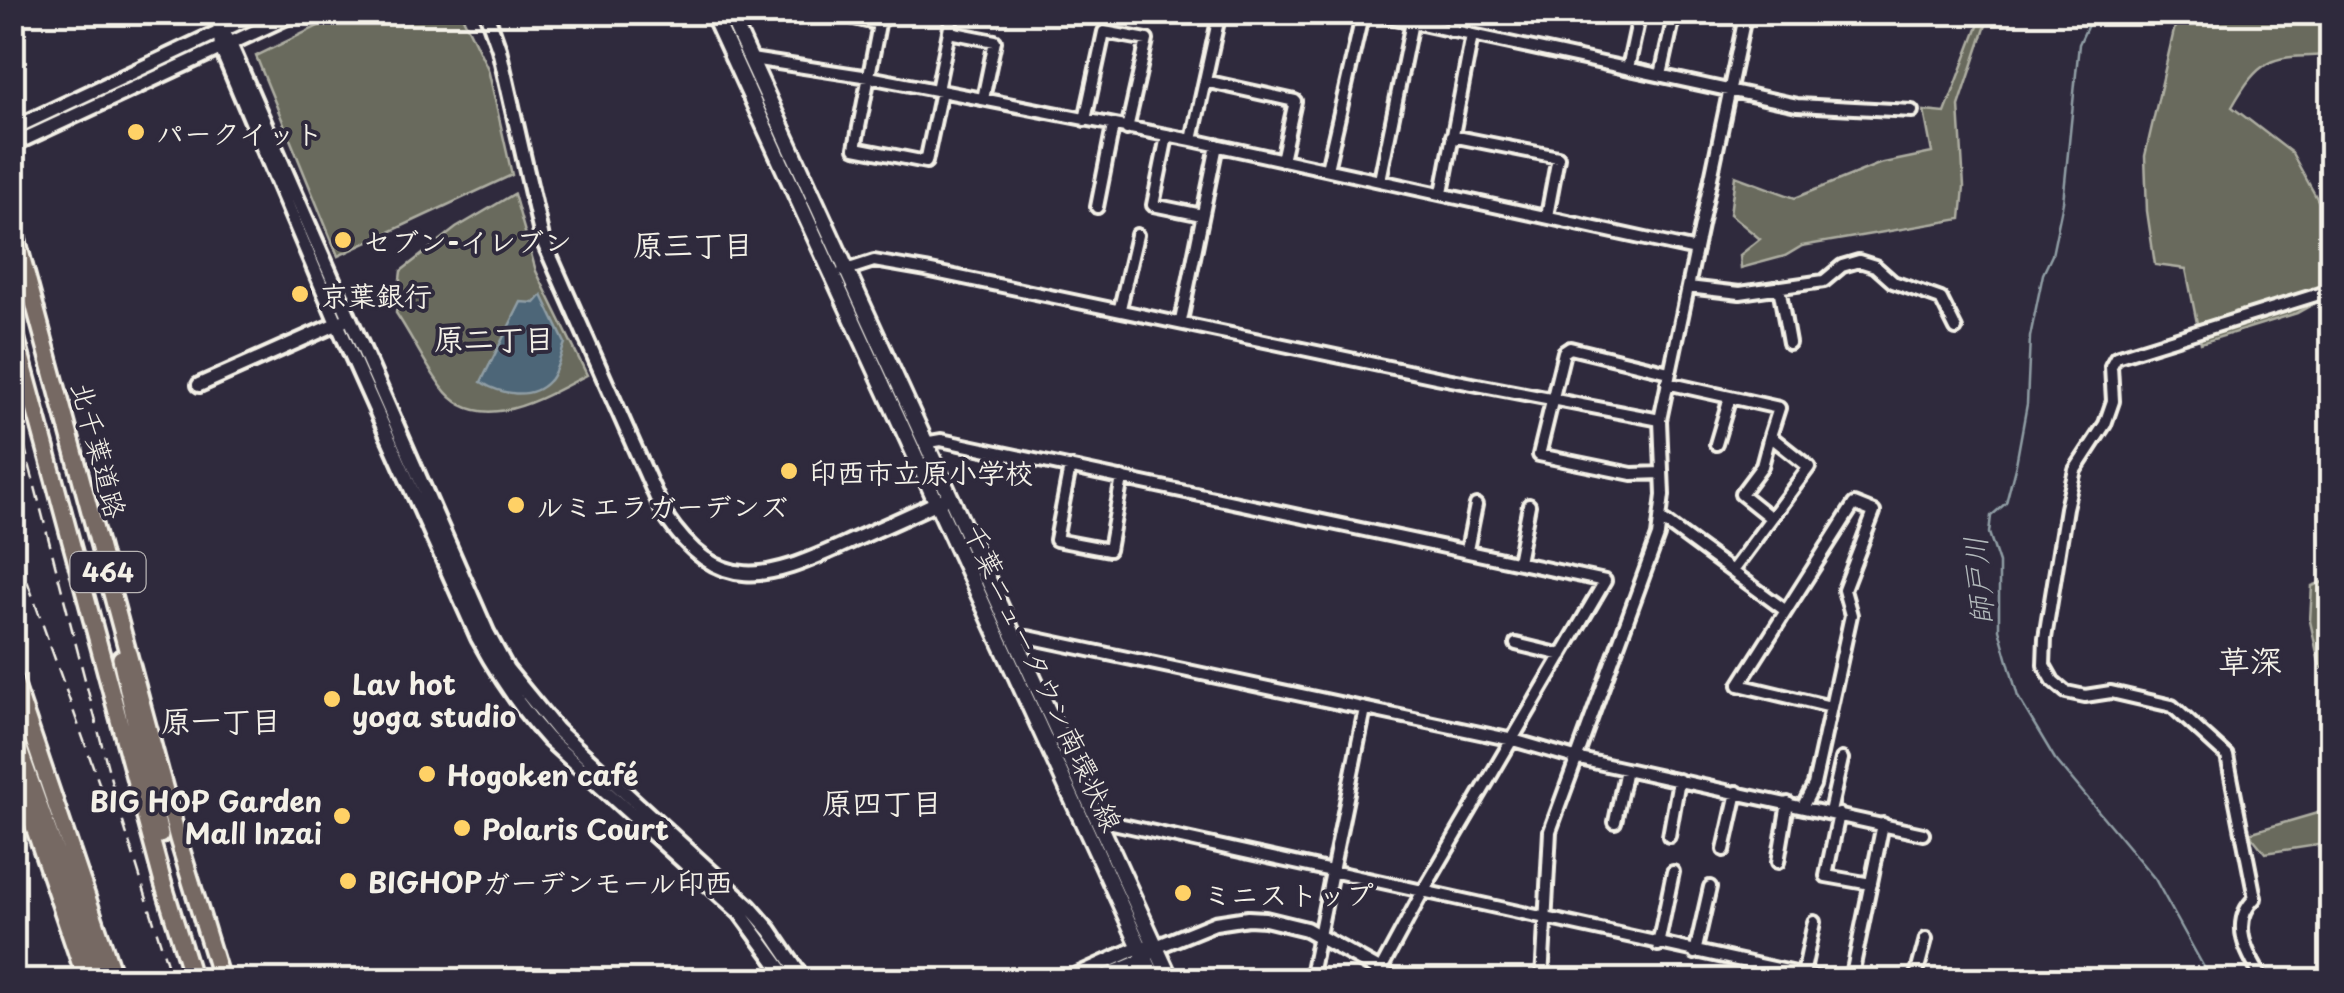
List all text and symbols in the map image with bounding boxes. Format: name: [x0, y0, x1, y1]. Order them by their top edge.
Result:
place label: パークイット: [156, 111, 323, 154]
marker: パークイット: [125, 121, 147, 143]
place label: セブン-イレブン: [363, 219, 572, 262]
district label: 原三丁目: [633, 221, 753, 266]
marker: セブン-イレブン: [332, 229, 354, 251]
place label: 京葉銀行: [320, 273, 432, 316]
marker: 京葉銀行: [289, 283, 311, 305]
district label: 原二丁目: [434, 315, 554, 360]
street label: 北千葉道路: [61, 377, 139, 523]
place label: 印西市立原小学校: [809, 450, 1033, 493]
marker: 印西市立原小学校: [778, 460, 800, 482]
place label: ルミエラガーデンズ: [536, 484, 788, 527]
marker: ルミエラガーデンズ: [505, 494, 527, 516]
street label: 千葉ニュータウン南環状線: [954, 516, 1134, 838]
water label: 師戸川: [1951, 534, 2003, 628]
road number: 464: [70, 552, 146, 592]
district label: 草深: [2218, 636, 2282, 684]
place label: Lav hot yoga studio: [352, 662, 516, 737]
marker: Lav hot yoga studio: [321, 688, 343, 710]
district label: 原一丁目: [161, 697, 281, 742]
place label: Hogoken café: [447, 753, 638, 796]
marker: Hogoken café: [416, 763, 438, 785]
place label: BIG HOP Garden Mall Inzai: [90, 779, 322, 854]
district label: 原四丁目: [822, 779, 942, 824]
marker: BIG HOP Garden Mall Inzai: [331, 805, 353, 827]
place label: Polaris Court: [482, 807, 669, 850]
marker: Polaris Court: [451, 817, 473, 839]
place label: BIGHOPガーデンモール印西: [368, 860, 733, 903]
marker: BIGHOPガーデンモール印西: [337, 870, 359, 892]
place label: ミニストップ: [1203, 872, 1374, 915]
marker: ミニストップ: [1172, 882, 1194, 904]

